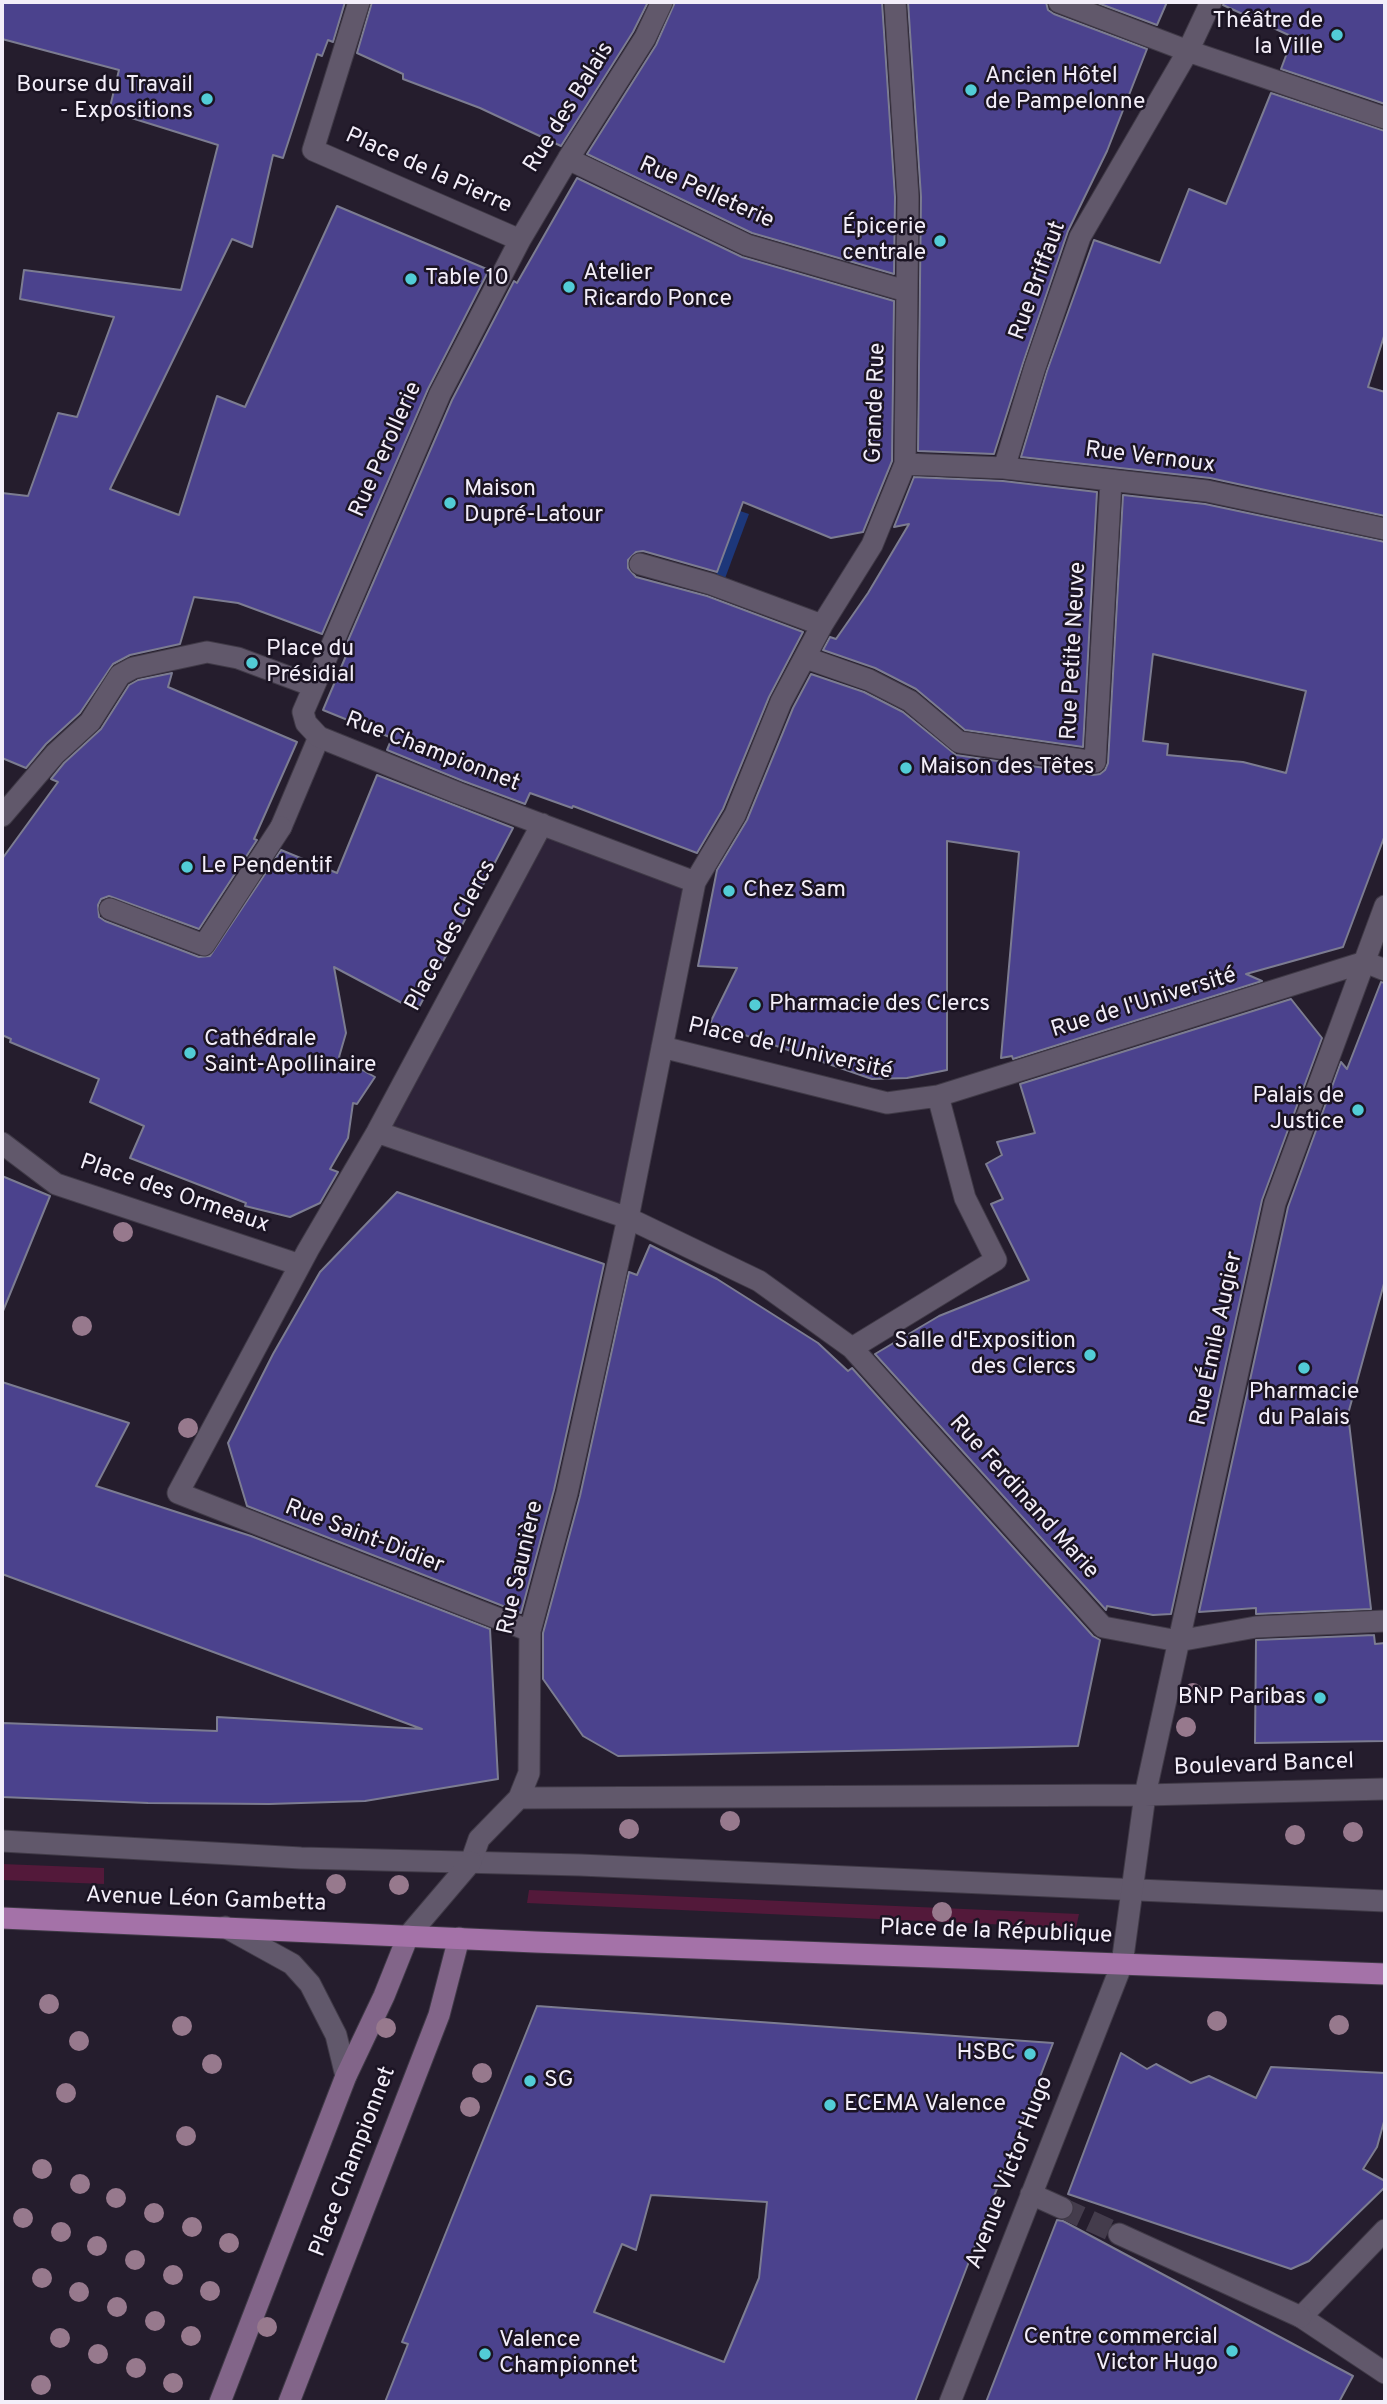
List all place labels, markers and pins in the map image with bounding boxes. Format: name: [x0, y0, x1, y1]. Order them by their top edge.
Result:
place label: Théâtre de la Ville: [1213, 8, 1323, 62]
marker: Théâtre de la Ville: [1329, 27, 1345, 43]
place label: Ancien Hôtel de Pampelonne: [985, 63, 1145, 117]
place label: Bourse du Travail - Expositions: [16, 72, 193, 126]
marker: Ancien Hôtel de Pampelonne: [963, 82, 979, 98]
marker: Bourse du Travail - Expositions: [199, 91, 215, 107]
place label: Épicerie centrale: [842, 214, 926, 268]
marker: Épicerie centrale: [932, 233, 948, 249]
place label: Atelier Ricardo Ponce: [583, 260, 732, 314]
place label: Table 10: [425, 265, 509, 293]
marker: Table 10: [403, 271, 419, 287]
marker: Atelier Ricardo Ponce: [561, 279, 577, 295]
place label: Maison Dupré-Latour: [464, 476, 603, 530]
marker: Maison Dupré-Latour: [442, 495, 458, 511]
place label: Place du Présidial: [266, 636, 355, 690]
marker: Place du Présidial: [244, 655, 260, 671]
place label: Maison des Têtes: [920, 754, 1094, 782]
marker: Maison des Têtes: [898, 760, 914, 776]
place label: Le Pendentif: [201, 853, 332, 881]
marker: Le Pendentif: [179, 859, 195, 875]
place label: Chez Sam: [743, 877, 846, 905]
marker: Chez Sam: [721, 883, 737, 899]
place label: Pharmacie des Clercs: [769, 991, 990, 1019]
marker: Pharmacie des Clercs: [747, 997, 763, 1013]
place label: Cathédrale Saint-Apollinaire: [204, 1026, 376, 1080]
marker: Cathédrale Saint-Apollinaire: [182, 1045, 198, 1061]
place label: Palais de Justice: [1252, 1083, 1344, 1137]
marker: Palais de Justice: [1350, 1102, 1366, 1118]
place label: Salle d'Exposition des Clercs: [894, 1328, 1076, 1382]
marker: Salle d'Exposition des Clercs: [1082, 1347, 1098, 1363]
marker: Pharmacie du Palais: [1296, 1360, 1312, 1376]
place label: Pharmacie du Palais: [1249, 1379, 1359, 1433]
place label: BNP Paribas: [1178, 1684, 1306, 1712]
marker: BNP Paribas: [1312, 1690, 1328, 1706]
place label: HSBC: [956, 2040, 1016, 2068]
marker: HSBC: [1022, 2046, 1038, 2062]
place label: SG: [544, 2067, 574, 2095]
marker: SG: [522, 2073, 538, 2089]
place label: ECEMA Valence: [844, 2091, 1006, 2119]
marker: ECEMA Valence: [822, 2097, 838, 2113]
place label: Centre commercial Victor Hugo: [1023, 2324, 1218, 2378]
place label: Valence Championnet: [499, 2327, 638, 2381]
marker: Centre commercial Victor Hugo: [1224, 2343, 1240, 2359]
marker: Valence Championnet: [477, 2346, 493, 2362]

